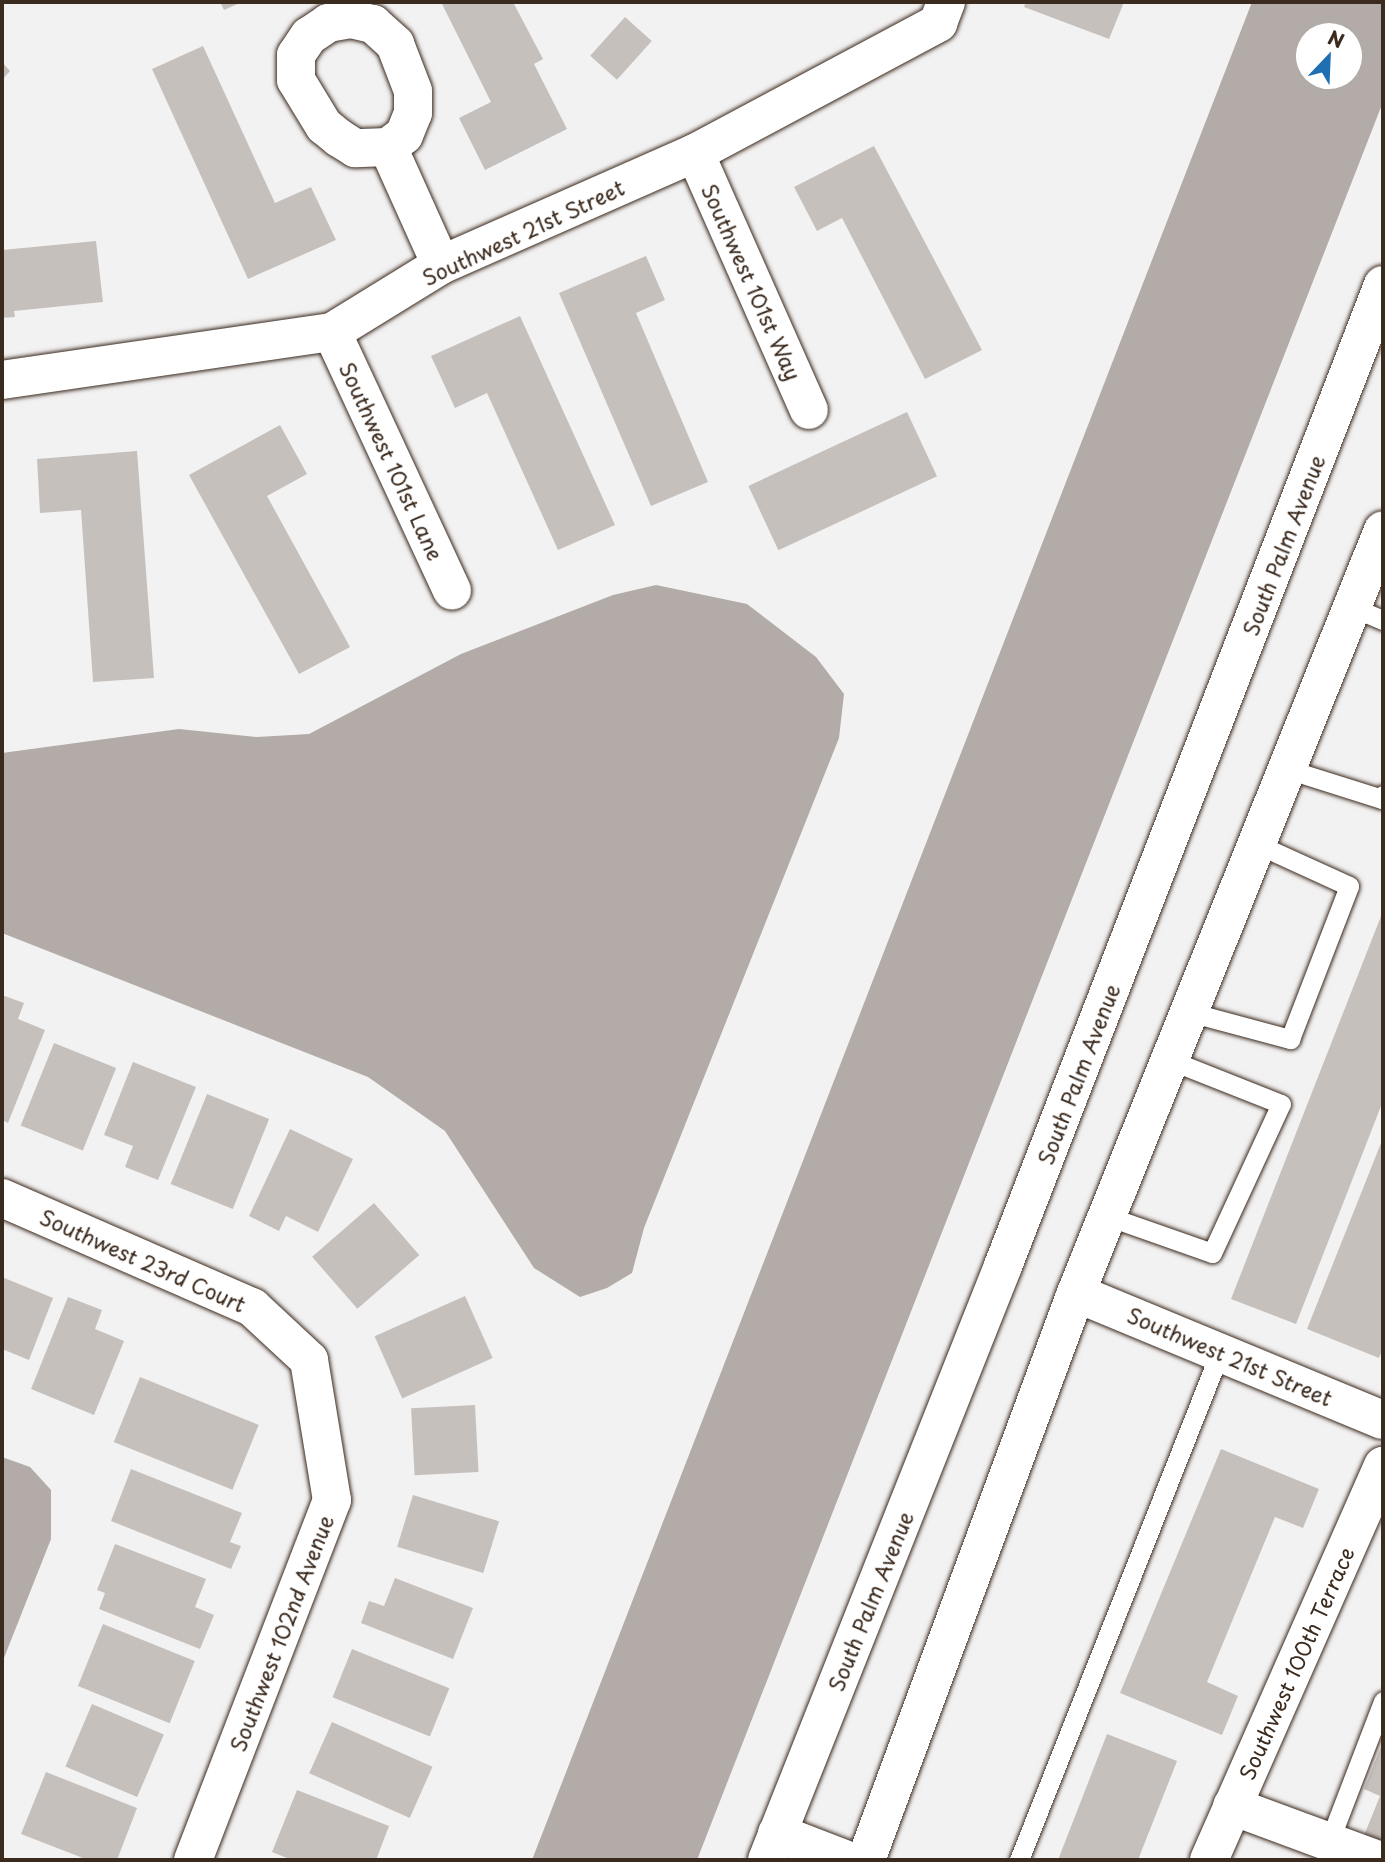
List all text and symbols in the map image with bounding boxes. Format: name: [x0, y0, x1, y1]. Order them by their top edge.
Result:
north arrow: [1294, 21, 1364, 91]
text: N: [1324, 23, 1349, 54]
street label: Southwest 21st Street: [417, 174, 629, 290]
street label: Southwest 101st Way: [697, 179, 807, 385]
street label: Southwest 101st Lane: [335, 357, 449, 565]
street label: South Palm Avenue: [1237, 450, 1329, 640]
street label: South Palm Avenue: [1032, 979, 1124, 1169]
street label: Southwest 23rd Court: [35, 1203, 251, 1317]
street label: Southwest 21st Street: [1123, 1301, 1337, 1411]
street label: South Palm Avenue: [822, 1507, 918, 1695]
street label: Southwest 102nd Avenue: [224, 1510, 338, 1756]
street label: Southwest 100th Terrace: [1233, 1542, 1359, 1784]

